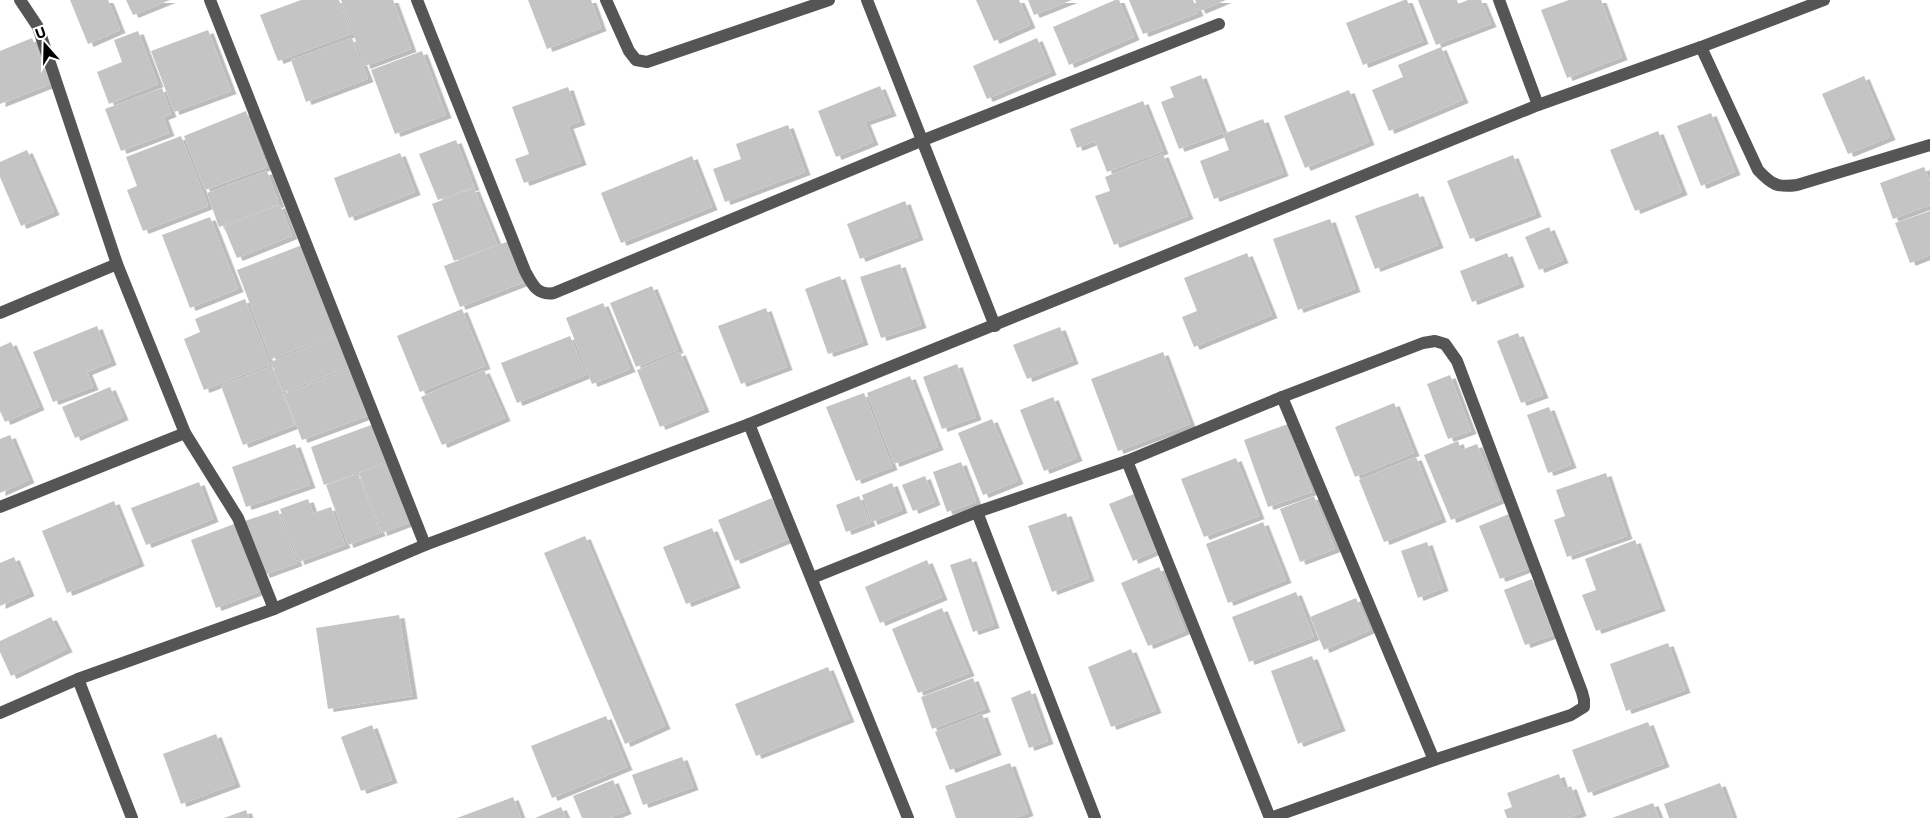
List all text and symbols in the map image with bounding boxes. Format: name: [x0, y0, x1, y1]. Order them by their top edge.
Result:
north arrow: [20, 20, 70, 70]
text: U: [33, 23, 48, 42]

